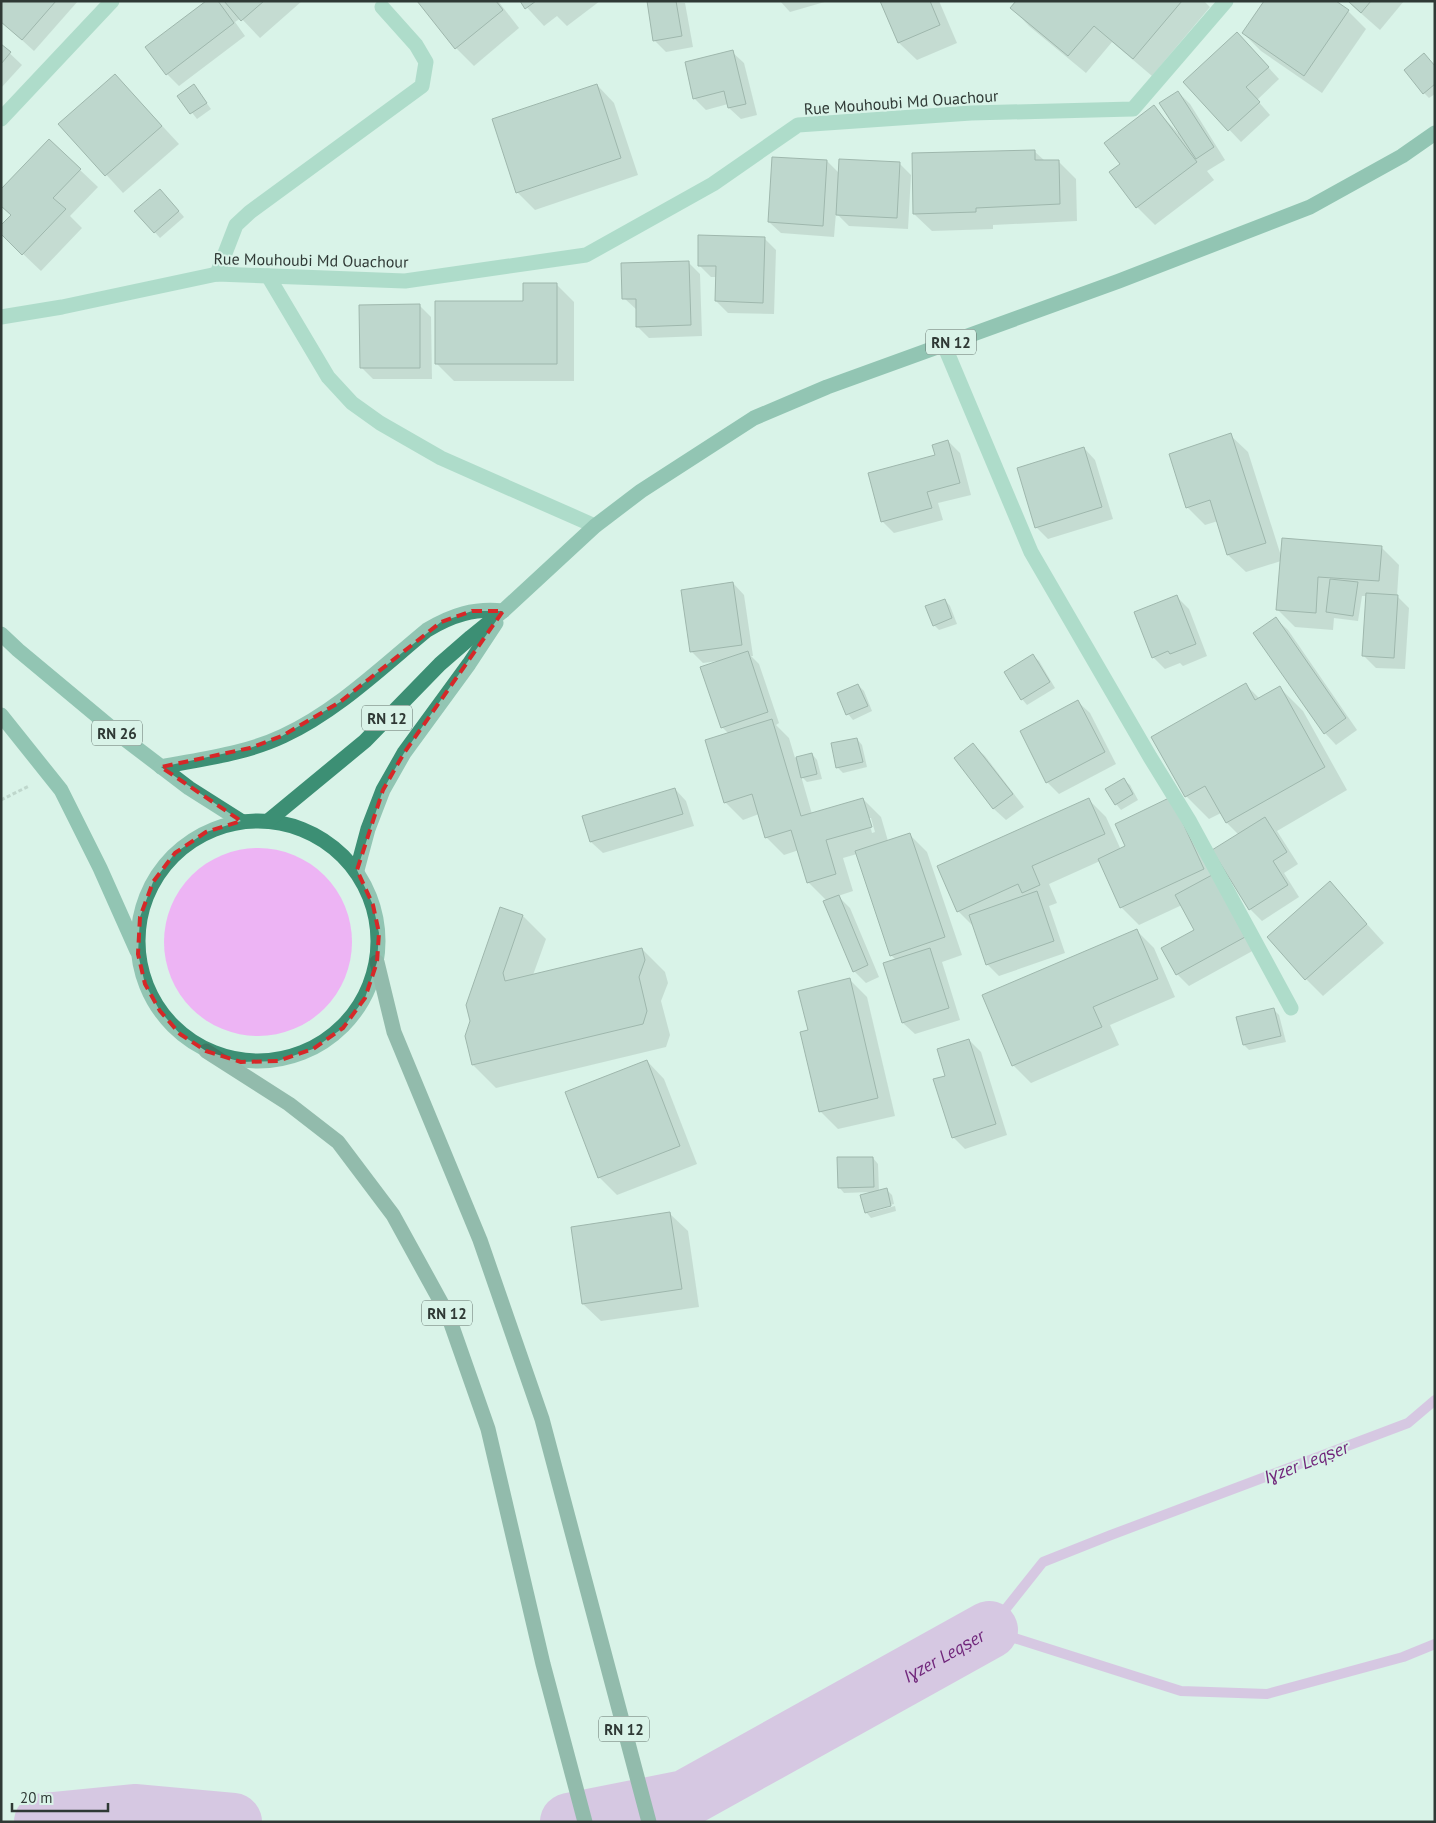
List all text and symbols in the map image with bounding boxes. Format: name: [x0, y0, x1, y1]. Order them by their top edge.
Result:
street label: Rue Mouhoubi Md Ouachour: [803, 85, 1000, 119]
street label: Rue Mouhoubi Md Ouachour: [213, 248, 409, 272]
road number: RN 12: [926, 330, 976, 354]
road number: RN 12: [362, 706, 412, 730]
road number: RN 26: [92, 720, 142, 746]
road number: RN 12: [422, 1300, 472, 1326]
water label: Iɣzer Leqṣer: [1260, 1435, 1353, 1489]
water label: Iɣzer Leqṣer: [899, 1623, 989, 1687]
road number: RN 12: [599, 1716, 649, 1742]
scale bar: [12, 1780, 109, 1812]
text: 20 m: [20, 1788, 53, 1807]

